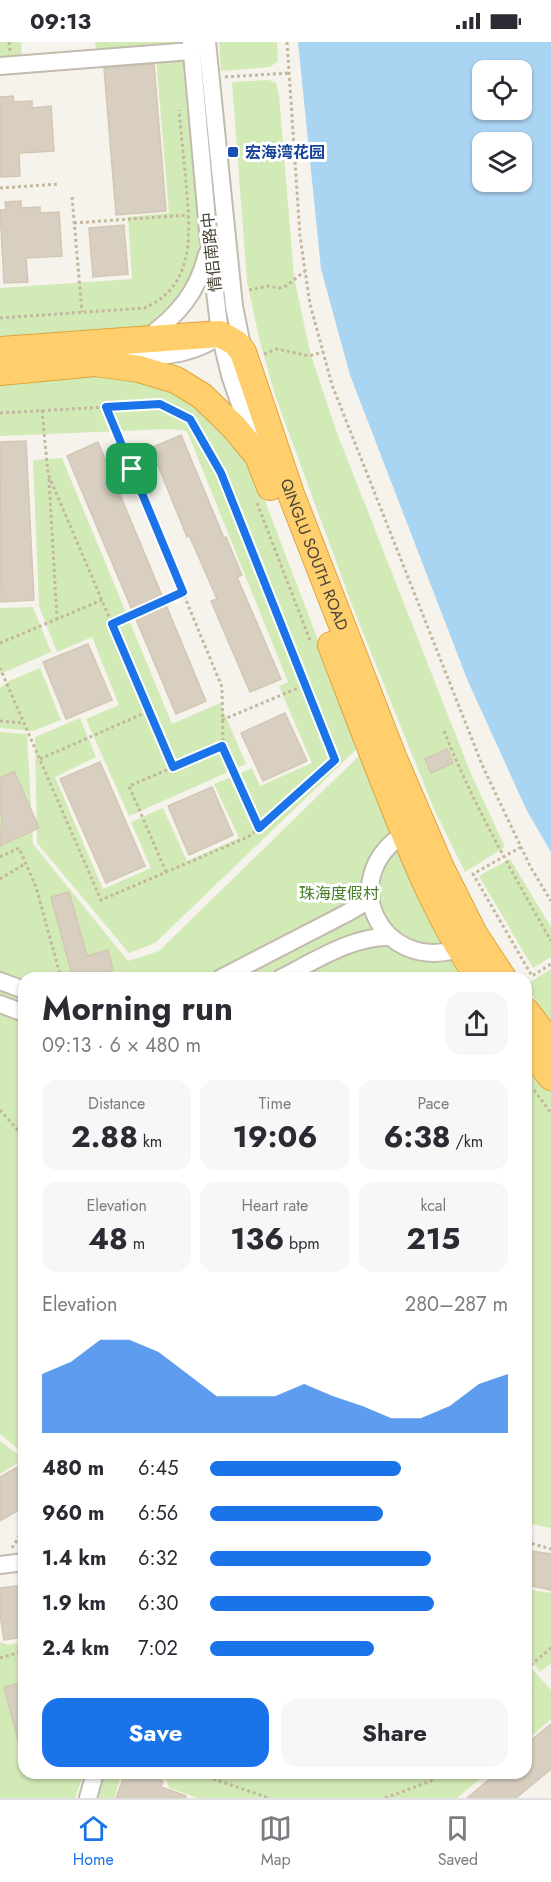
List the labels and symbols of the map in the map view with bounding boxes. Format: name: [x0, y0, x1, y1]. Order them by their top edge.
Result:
place label: 宏海湾花园: [245, 141, 325, 164]
marker: 宏海湾花园: [226, 145, 240, 159]
street label: 情侣南路中: [196, 211, 227, 293]
pin: [106, 443, 157, 494]
street label: QINGLU SOUTH ROAD: [275, 475, 354, 634]
park label: 珠海度假村: [299, 882, 379, 905]

